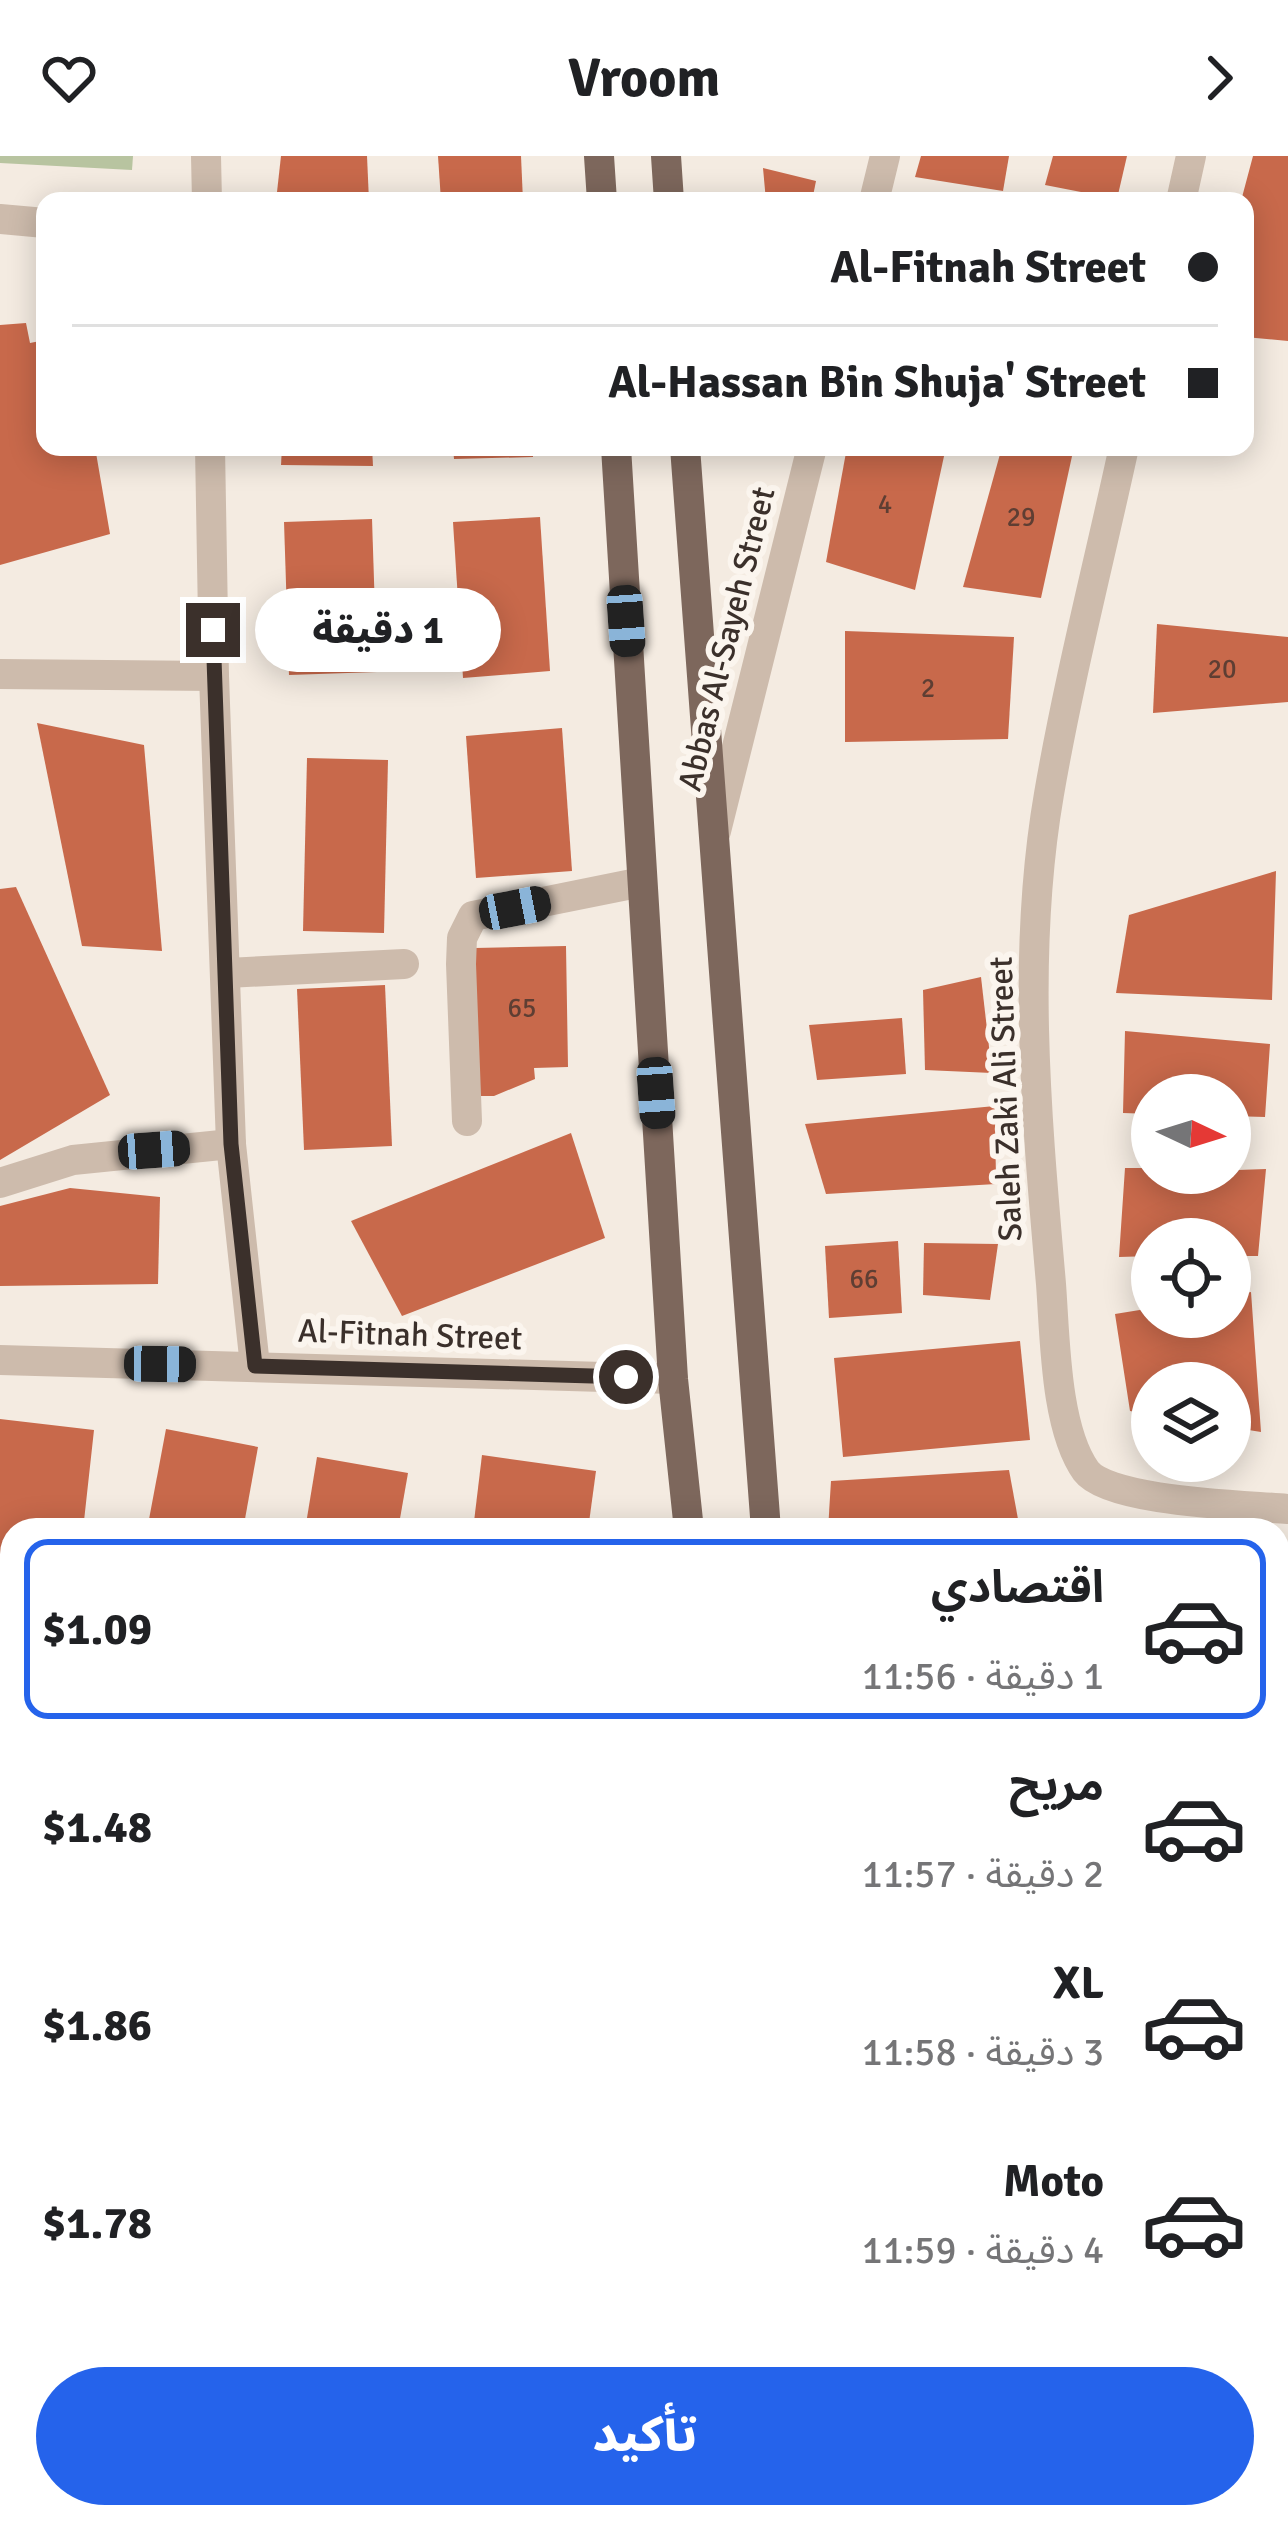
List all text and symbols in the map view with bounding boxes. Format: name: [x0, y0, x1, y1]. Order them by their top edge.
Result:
icon: heart: [36, 45, 102, 111]
text: Vroom: [568, 45, 720, 112]
icon: forward: [1186, 45, 1252, 111]
text: Al-Fitnah Street: [830, 240, 1146, 295]
text: Al-Hassan Bin Shuja' Street: [608, 355, 1146, 410]
street label: Abbas Al-Sayeh Street: [669, 483, 785, 795]
house number: 4: [878, 488, 892, 521]
house number: 29: [1006, 501, 1036, 534]
car: [606, 584, 646, 658]
callout: 1 دقيقة: [255, 588, 501, 672]
route end: [186, 603, 240, 657]
text: 1 دقيقة: [312, 606, 444, 654]
house number: 20: [1207, 653, 1237, 686]
house number: 2: [921, 672, 935, 705]
car: [476, 883, 554, 933]
street label: Saleh Zaki Ali Street: [981, 956, 1031, 1242]
house number: 65: [507, 992, 537, 1025]
car: [636, 1056, 676, 1130]
north arrow: [1131, 1074, 1251, 1194]
map controls: [1131, 1074, 1251, 1482]
car: [117, 1130, 191, 1170]
button: locate: [1131, 1218, 1251, 1338]
house number: 66: [849, 1263, 879, 1296]
street label: Al-Fitnah Street: [297, 1311, 523, 1359]
car: [124, 1345, 196, 1383]
route start: [599, 1350, 653, 1404]
button: layers: [1131, 1362, 1251, 1482]
text: اقتصادي: [931, 1560, 1104, 1615]
icon: car: [1140, 1575, 1248, 1683]
text: $1.09: [42, 1602, 152, 1657]
text: 1 دقيقة · 11:56: [862, 1652, 1104, 1700]
text: مريح: [1009, 1758, 1104, 1813]
icon: car: [1140, 1773, 1248, 1881]
text: $1.48: [42, 1800, 152, 1855]
text: 2 دقيقة · 11:57: [862, 1850, 1104, 1898]
text: XL: [1053, 1956, 1104, 2011]
icon: car: [1140, 1971, 1248, 2079]
text: $1.86: [42, 1998, 152, 2053]
text: 3 دقيقة · 11:58: [862, 2028, 1104, 2076]
text: Moto: [1003, 2154, 1104, 2209]
icon: car: [1140, 2169, 1248, 2277]
text: $1.78: [42, 2196, 152, 2251]
text: 4 دقيقة · 11:59: [862, 2226, 1104, 2274]
button: تأكيد: [36, 2367, 1254, 2505]

